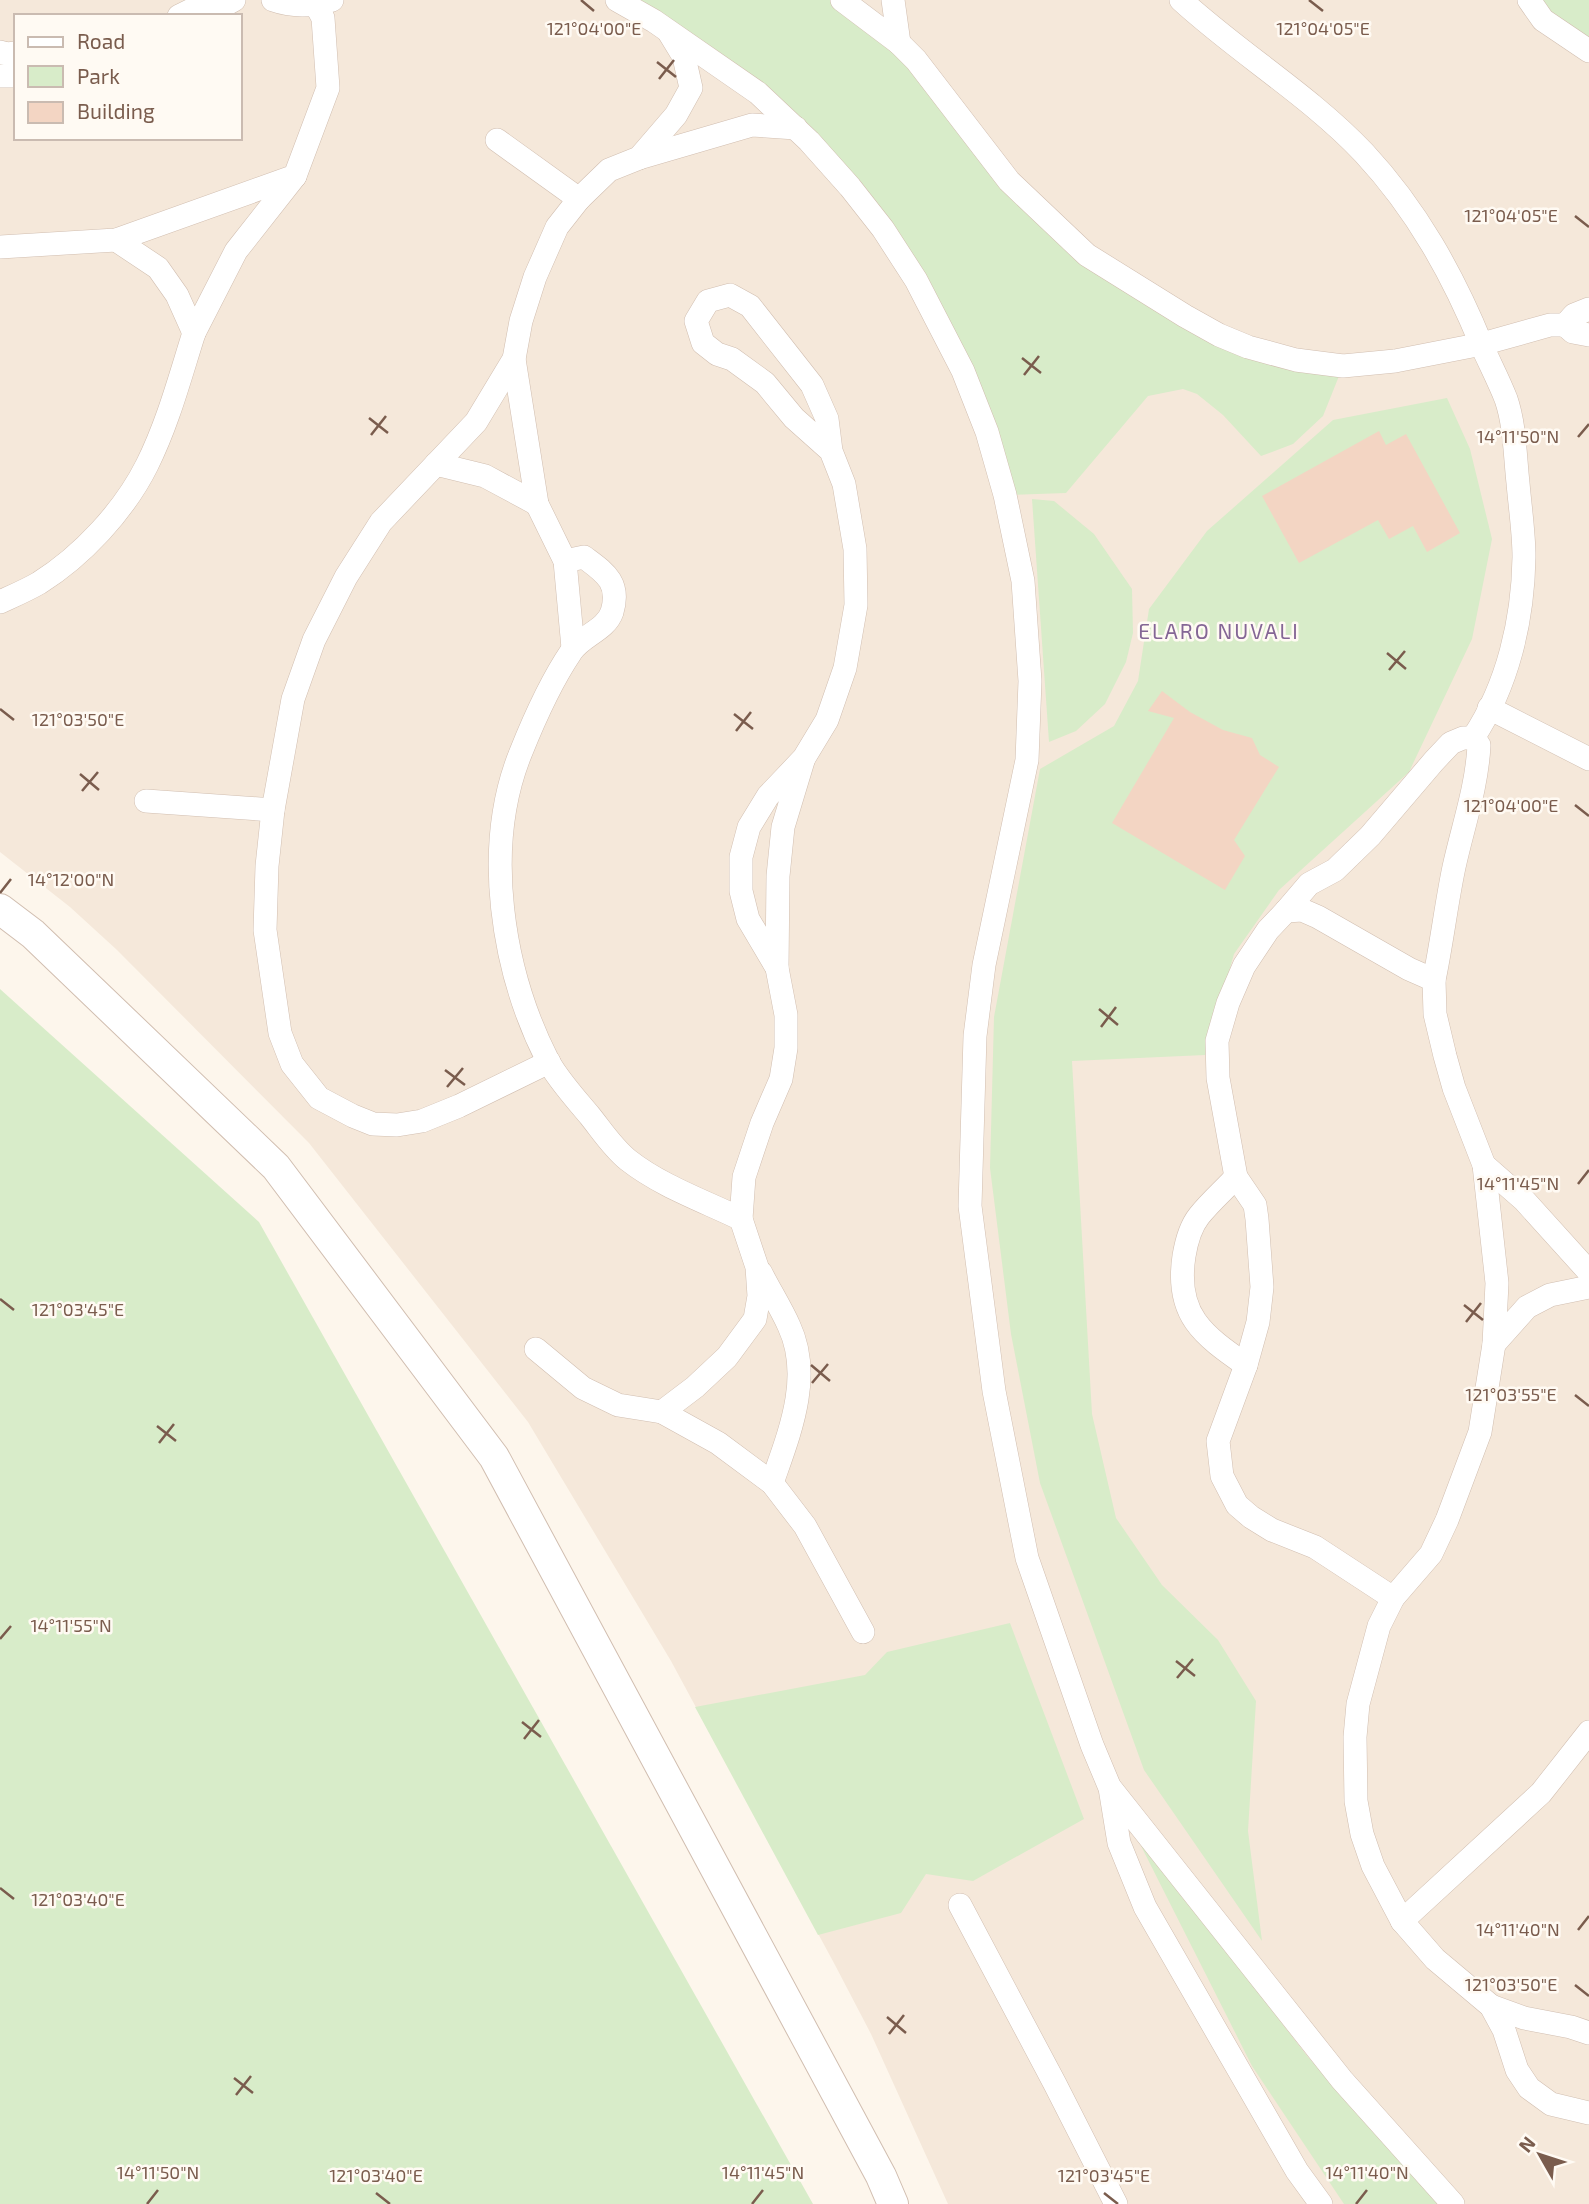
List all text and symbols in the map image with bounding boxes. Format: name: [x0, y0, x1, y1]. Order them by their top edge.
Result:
legend: [14, 14, 242, 140]
text: 121°04'00"E: [547, 17, 641, 39]
text: 121°04'05"E: [1276, 17, 1370, 39]
text: Road: [77, 28, 125, 53]
text: Park: [77, 63, 120, 88]
text: Building: [77, 98, 155, 123]
text: 121°04'05"E: [1464, 204, 1558, 226]
text: 14°11'50"N: [1477, 425, 1559, 447]
district label: ELARO NUVALI: [1138, 618, 1300, 643]
text: 121°03'50"E: [32, 708, 124, 730]
text: 121°04'00"E: [1464, 794, 1558, 816]
text: 14°12'00"N: [28, 868, 114, 890]
text: 14°11'45"N: [1477, 1172, 1559, 1194]
text: 121°03'45"E: [32, 1298, 124, 1320]
text: 121°03'55"E: [1465, 1383, 1557, 1405]
text: 14°11'55"N: [30, 1614, 112, 1636]
text: 121°03'40"E: [31, 1888, 125, 1910]
text: 14°11'40"N: [1476, 1918, 1560, 1940]
text: 121°03'50"E: [1465, 1973, 1557, 1995]
north arrow: [1505, 2120, 1575, 2190]
text: N: [1513, 2131, 1540, 2157]
text: 14°11'50"N: [117, 2161, 199, 2183]
text: 14°11'45"N: [722, 2161, 804, 2183]
text: 14°11'40"N: [1325, 2161, 1409, 2183]
text: 121°03'40"E: [329, 2164, 423, 2186]
text: 121°03'45"E: [1058, 2164, 1150, 2186]

